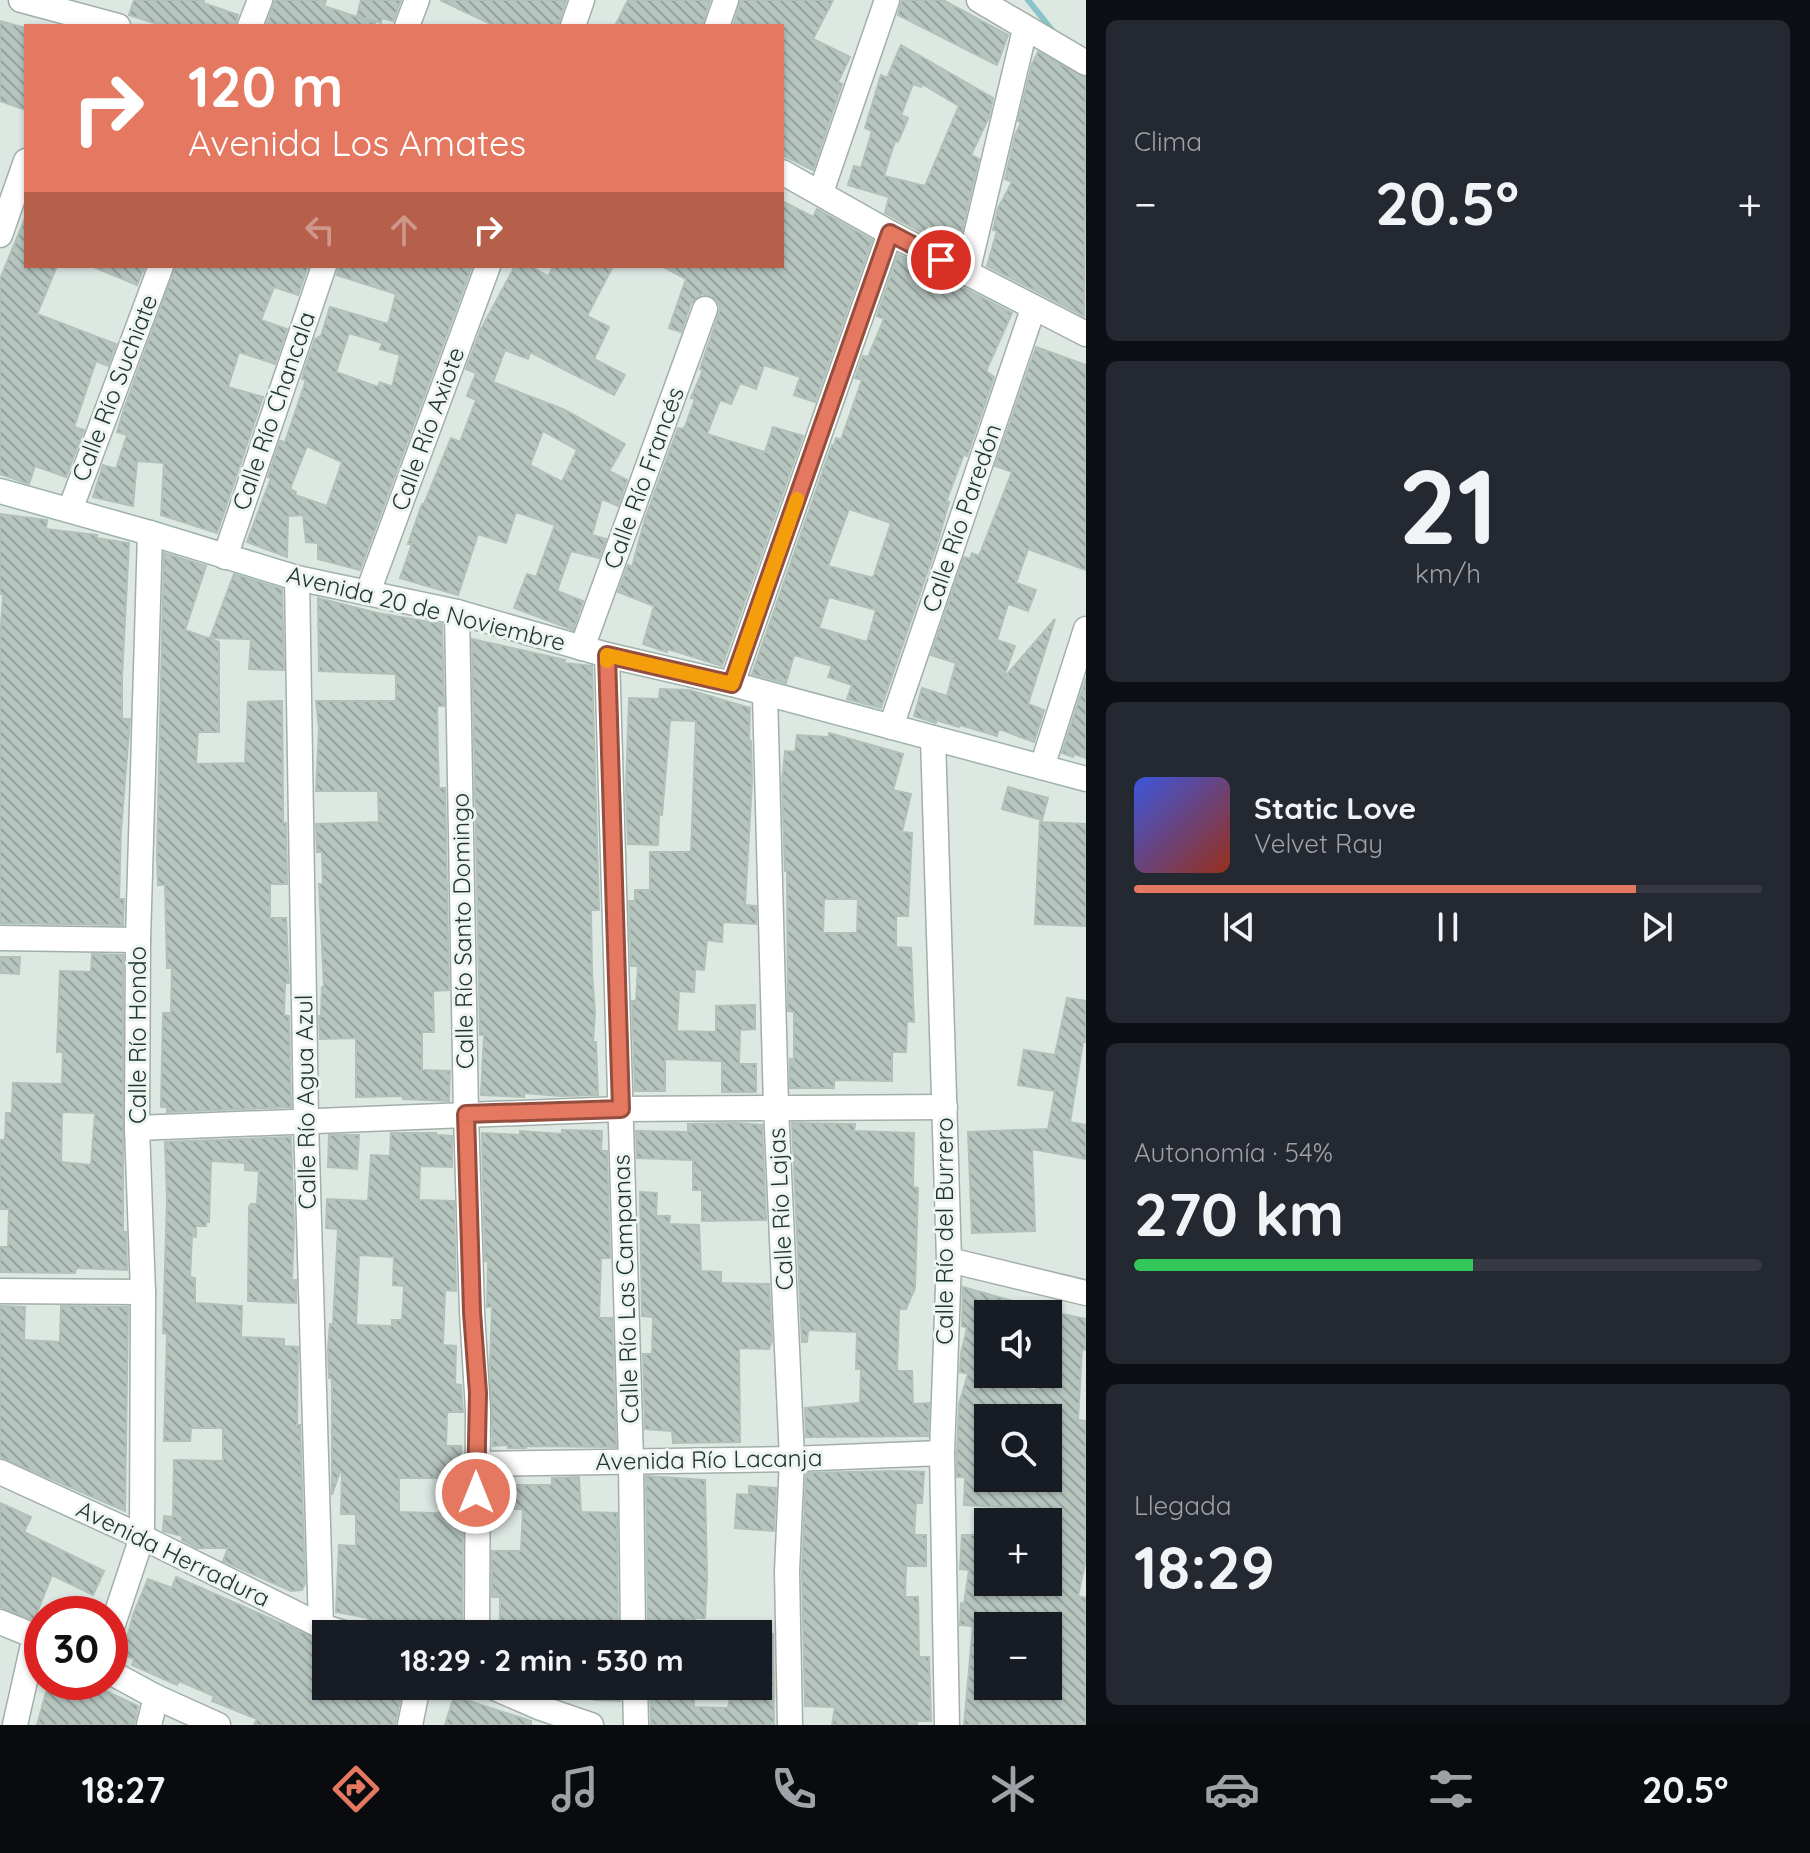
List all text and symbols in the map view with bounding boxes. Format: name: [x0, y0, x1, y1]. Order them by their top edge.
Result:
text: 120 m: [188, 51, 343, 121]
icon: right: [56, 56, 160, 160]
text: Avenida Los Amates: [188, 120, 526, 165]
text: Clima: [1134, 125, 1202, 158]
text: 20.5°: [1375, 165, 1519, 240]
text: −: [1134, 176, 1157, 231]
text: +: [1737, 176, 1762, 231]
icon: left: [298, 208, 342, 252]
icon: ahead: [382, 208, 426, 252]
icon: right: [466, 208, 510, 252]
pin: [907, 226, 975, 294]
icon: arrive: [919, 238, 963, 282]
street label: Calle Río Suchiate: [65, 290, 164, 485]
street label: Calle Río Chancala: [225, 307, 321, 514]
street label: Calle Río Axiote: [384, 343, 471, 514]
street label: Calle Río Francés: [596, 383, 690, 573]
street label: Calle Río Paredón: [915, 420, 1007, 616]
text: 21: [1398, 440, 1498, 570]
text: km/h: [1415, 557, 1481, 590]
street label: Avenida 20 de Noviembre: [284, 559, 569, 657]
text: Static Love: [1254, 789, 1416, 827]
street label: Calle Río Santo Domingo: [445, 793, 479, 1069]
text: Velvet Ray: [1254, 827, 1383, 860]
icon: previous: [1217, 905, 1261, 949]
icon: pause: [1426, 905, 1470, 949]
icon: next: [1635, 905, 1679, 949]
street label: Calle Río Hondo: [122, 946, 152, 1124]
street label: Calle Río Agua Azul: [288, 994, 322, 1210]
street label: Calle Río del Burrero: [929, 1117, 959, 1345]
street label: Calle Río Lajas: [761, 1127, 799, 1291]
text: Autonomía · 54%: [1134, 1136, 1333, 1169]
street label: Calle Río Las Campanas: [605, 1154, 645, 1424]
text: 270 km: [1134, 1176, 1344, 1251]
map controls: [974, 1300, 1062, 1700]
button: sound: [974, 1300, 1062, 1388]
button: search: [974, 1404, 1062, 1492]
street label: Avenida Río Lacanja: [595, 1442, 823, 1476]
position arrow: [434, 1451, 518, 1535]
text: Llegada: [1134, 1489, 1231, 1522]
street label: Avenida Herradura: [72, 1493, 275, 1613]
button: +: [974, 1508, 1062, 1596]
text: 18:29: [1134, 1529, 1275, 1604]
speed limit sign: 30: [24, 1596, 128, 1700]
button: −: [974, 1612, 1062, 1700]
text: 18:29 · 2 min · 530 m: [400, 1641, 684, 1679]
icon: directions: [328, 1761, 384, 1817]
icon: music: [547, 1761, 603, 1817]
icon: phone: [766, 1761, 822, 1817]
icon: climate: [985, 1761, 1041, 1817]
icon: car: [1204, 1761, 1260, 1817]
icon: filters: [1423, 1761, 1479, 1817]
text: 18:27: [81, 1767, 165, 1812]
text: 20.5°: [1642, 1767, 1729, 1812]

